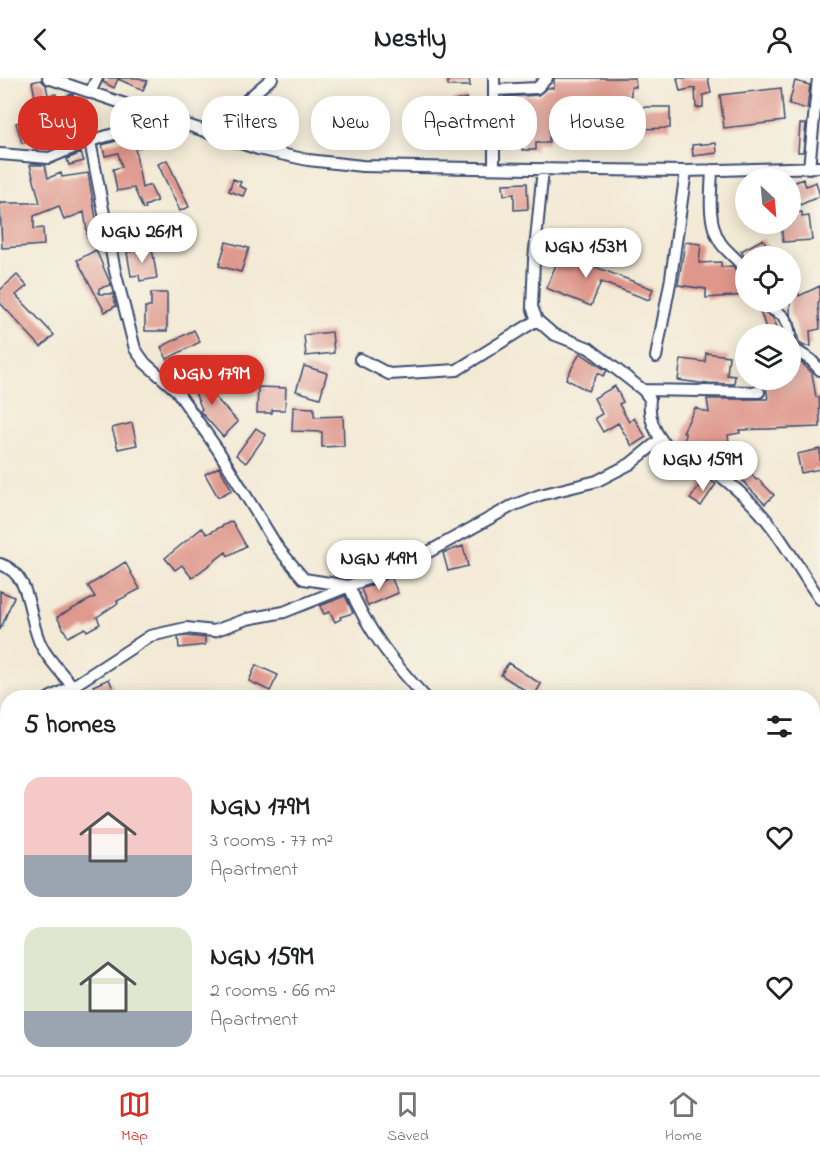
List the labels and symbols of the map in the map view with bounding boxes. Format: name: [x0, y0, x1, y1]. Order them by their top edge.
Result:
north arrow: [735, 168, 801, 234]
pin: NGN 261M: [80, 213, 204, 264]
pin: NGN 153M: [524, 228, 648, 279]
pin: NGN 179M: [150, 355, 274, 406]
pin: NGN 159M: [641, 441, 765, 492]
pin: NGN 149M: [317, 540, 441, 591]

